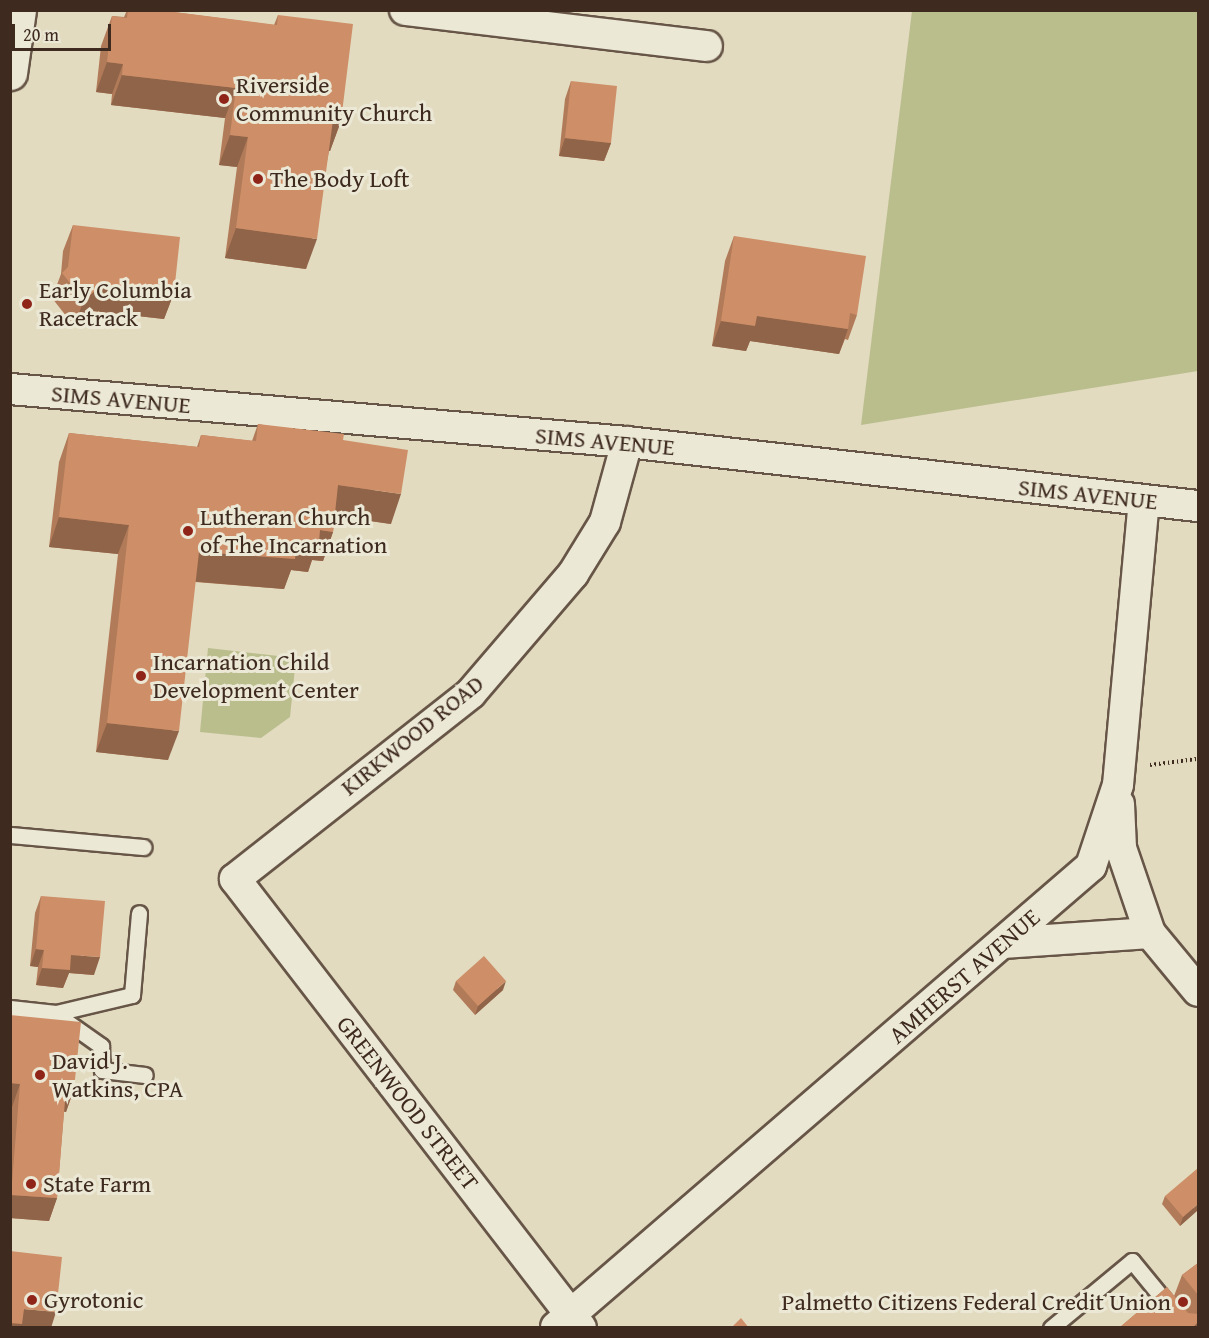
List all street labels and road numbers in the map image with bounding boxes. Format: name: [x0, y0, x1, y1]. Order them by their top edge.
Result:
street label: SIMS AVENUE: [50, 379, 192, 419]
street label: SIMS AVENUE: [534, 421, 676, 461]
street label: SIMS AVENUE: [1017, 472, 1159, 516]
street label: KIRKWOOD ROAD: [335, 669, 489, 801]
street label: AMHERST AVENUE: [883, 903, 1045, 1049]
street label: GREENWOOD STREET: [331, 1010, 485, 1196]

